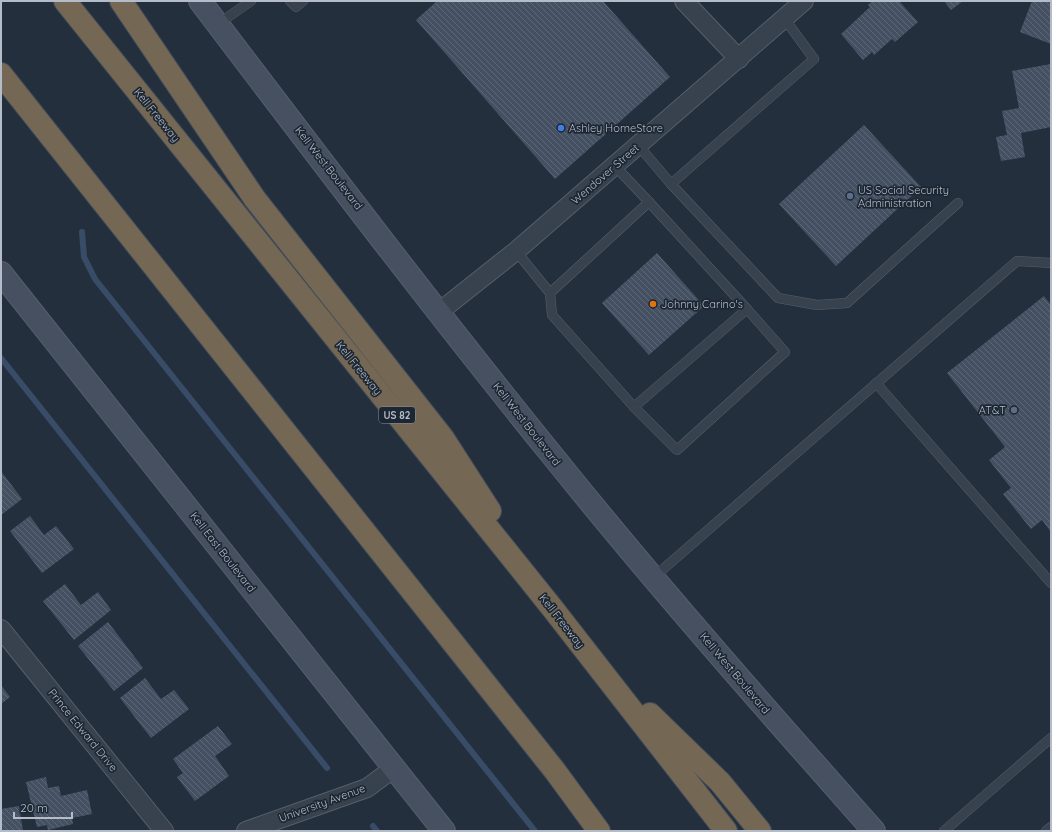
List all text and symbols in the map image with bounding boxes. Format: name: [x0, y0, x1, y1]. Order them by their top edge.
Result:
street label: Kell Freeway: [131, 85, 183, 145]
place label: Ashley HomeStore: [569, 121, 663, 135]
marker: Ashley HomeStore: [556, 123, 566, 133]
street label: Kell West Boulevard: [292, 124, 366, 212]
street label: Wendover Street: [568, 140, 642, 207]
place label: US Social Security Administration: [858, 183, 949, 210]
marker: US Social Security Administration: [845, 191, 855, 201]
place label: Johnny Carino's: [661, 297, 743, 311]
marker: Johnny Carino's: [648, 299, 658, 309]
street label: Kell Freeway: [333, 338, 385, 398]
street label: Kell West Boulevard: [490, 380, 564, 468]
place label: AT&T: [979, 403, 1006, 417]
marker: AT&T: [1009, 405, 1019, 415]
road number: US 82: [379, 407, 415, 423]
street label: Kell East Boulevard: [187, 509, 259, 595]
street label: Kell Freeway: [536, 591, 588, 651]
street label: Kell West Boulevard: [697, 630, 773, 716]
street label: Prince Edward Drive: [45, 686, 121, 774]
street label: University Avenue: [277, 781, 367, 825]
scale bar: [14, 794, 72, 820]
text: 20 m: [20, 800, 48, 815]

